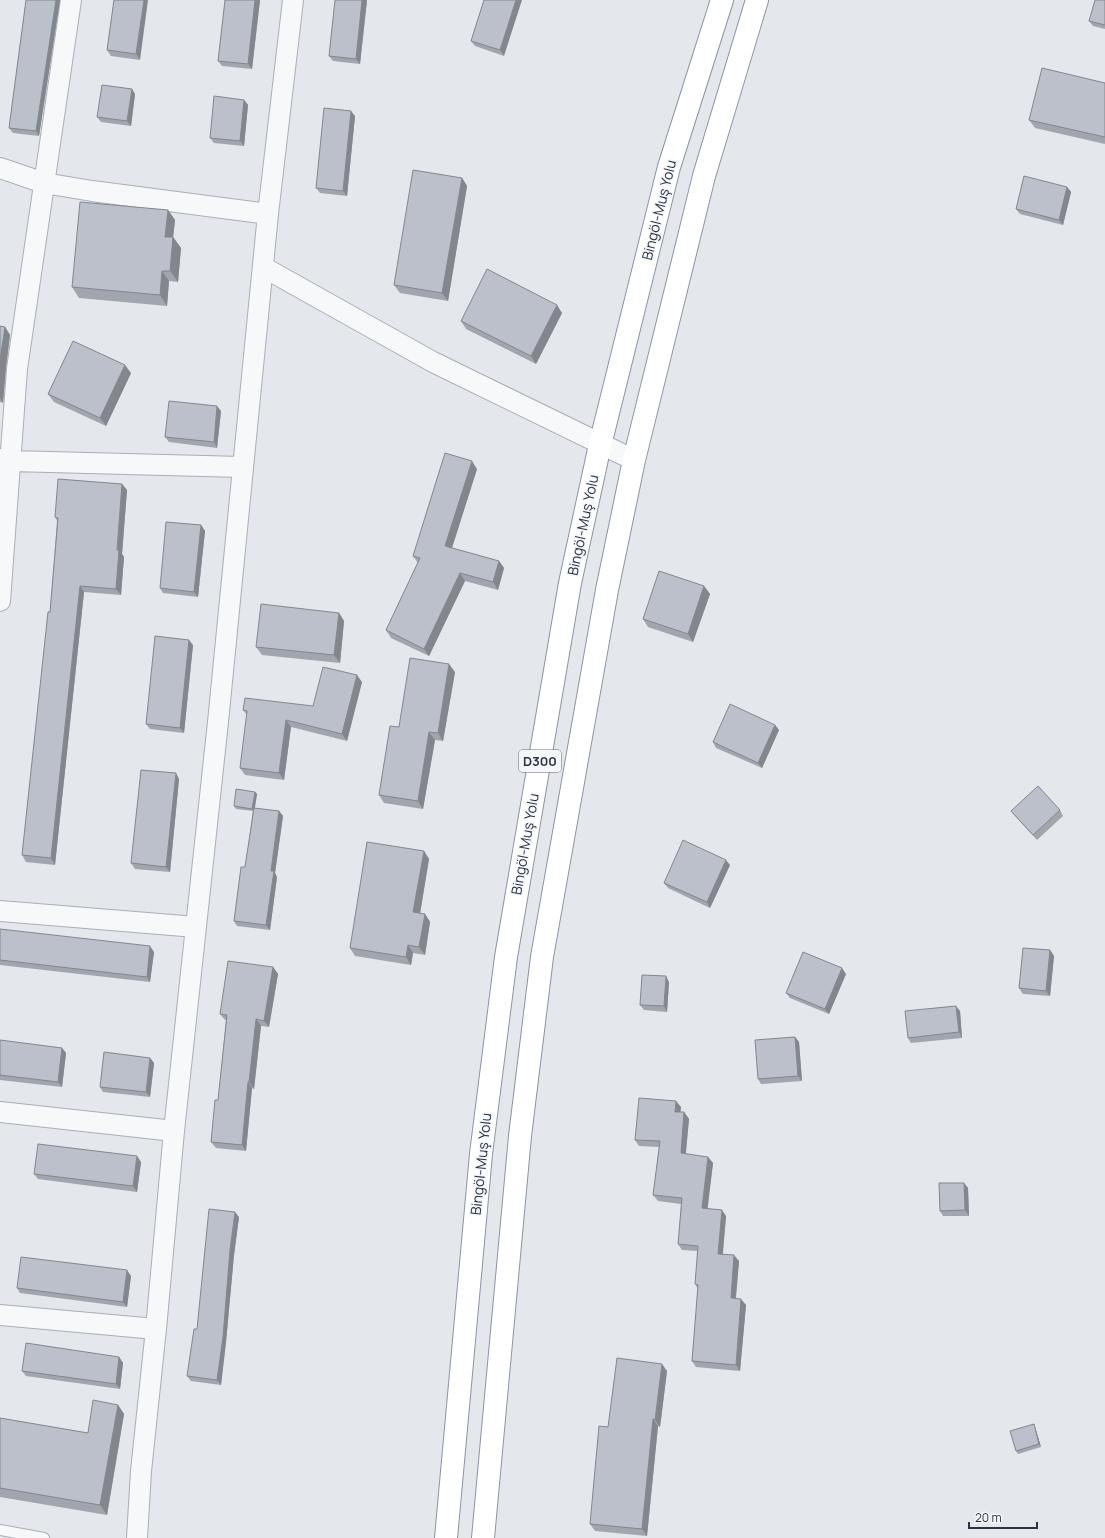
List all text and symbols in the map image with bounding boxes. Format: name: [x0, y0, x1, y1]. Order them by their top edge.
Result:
street label: Bingöl-Muş Yolu: [637, 158, 680, 262]
street label: Bingöl-Muş Yolu: [563, 473, 602, 577]
road number: D300: [519, 750, 561, 772]
street label: Bingöl-Muş Yolu: [506, 792, 543, 896]
street label: Bingöl-Muş Yolu: [466, 1112, 495, 1216]
scale bar: [969, 1504, 1037, 1530]
text: 20 m: [975, 1509, 1002, 1526]

